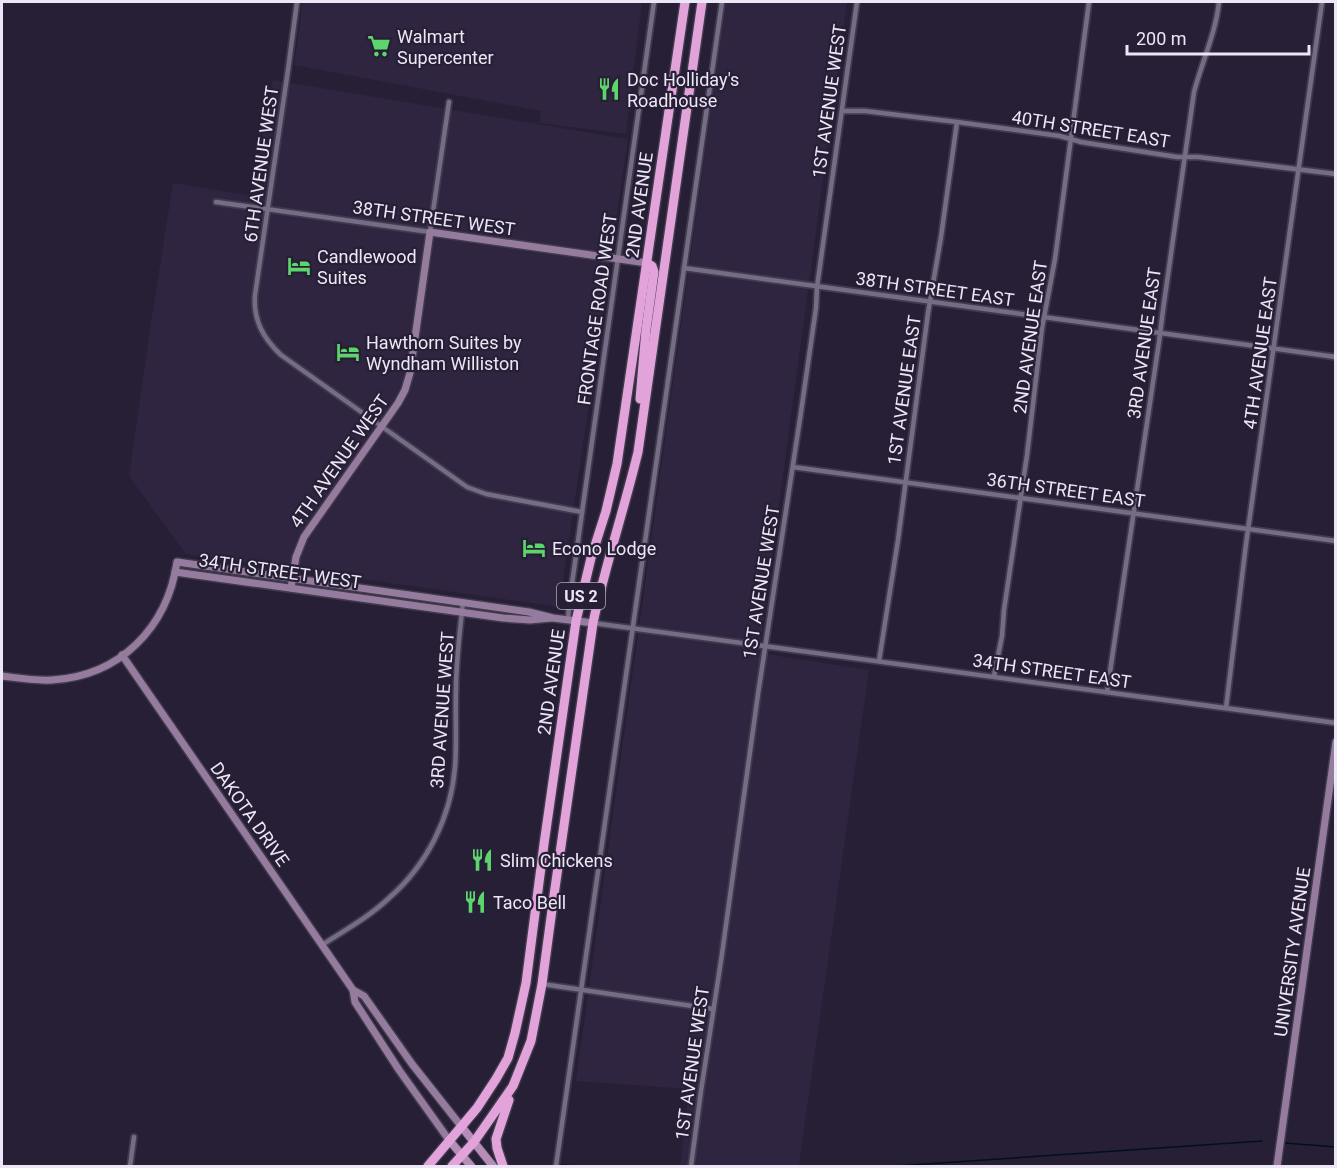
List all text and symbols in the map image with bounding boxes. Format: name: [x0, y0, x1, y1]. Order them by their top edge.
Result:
scale bar: [1127, 18, 1308, 56]
street label: 1ST AVENUE WEST: [808, 22, 850, 179]
place label: Walmart Supercenter: [397, 26, 494, 68]
text: 200 m: [1136, 28, 1187, 49]
supermarket icon: Walmart Supercenter: [366, 33, 392, 59]
place label: Doc Holliday's Roadhouse: [627, 69, 739, 111]
restaurant icon: Doc Holliday's Roadhouse: [596, 76, 622, 102]
street label: 6TH AVENUE WEST: [240, 84, 282, 244]
street label: 40TH STREET EAST: [1010, 106, 1172, 152]
street label: 2ND AVENUE: [621, 151, 657, 259]
street label: 38TH STREET WEST: [351, 196, 517, 240]
street label: FRONTAGE ROAD WEST: [573, 211, 621, 406]
place label: Candlewood Suites: [317, 246, 417, 288]
hotel icon: Candlewood Suites: [286, 253, 312, 279]
street label: 2ND AVENUE EAST: [1009, 259, 1051, 415]
street label: 3RD AVENUE EAST: [1123, 266, 1165, 420]
street label: 38TH STREET EAST: [854, 267, 1016, 311]
street label: 4TH AVENUE EAST: [1239, 275, 1281, 430]
street label: 1ST AVENUE EAST: [883, 314, 925, 466]
place label: Hawthorn Suites by Wyndham Williston: [366, 332, 522, 374]
hotel icon: Hawthorn Suites by Wyndham Williston: [335, 339, 361, 365]
street label: 4TH AVENUE WEST: [285, 390, 393, 532]
street label: 36TH STREET EAST: [985, 468, 1147, 512]
street label: 1ST AVENUE WEST: [738, 503, 784, 660]
hotel icon: Econo Lodge: [521, 535, 547, 561]
place label: Econo Lodge: [552, 538, 656, 559]
street label: 34TH STREET WEST: [197, 549, 363, 593]
road number: US 2: [557, 583, 605, 609]
street label: 2ND AVENUE: [533, 628, 569, 736]
street label: 3RD AVENUE WEST: [426, 631, 458, 789]
street label: 34TH STREET EAST: [971, 649, 1133, 693]
street label: DAKOTA DRIVE: [206, 758, 294, 870]
restaurant icon: Slim Chickens: [469, 847, 495, 873]
place label: Slim Chickens: [500, 850, 613, 871]
street label: UNIVERSITY AVENUE: [1270, 866, 1314, 1038]
restaurant icon: Taco Bell: [462, 889, 488, 915]
place label: Taco Bell: [493, 892, 566, 913]
street label: 1ST AVENUE WEST: [671, 984, 713, 1141]

